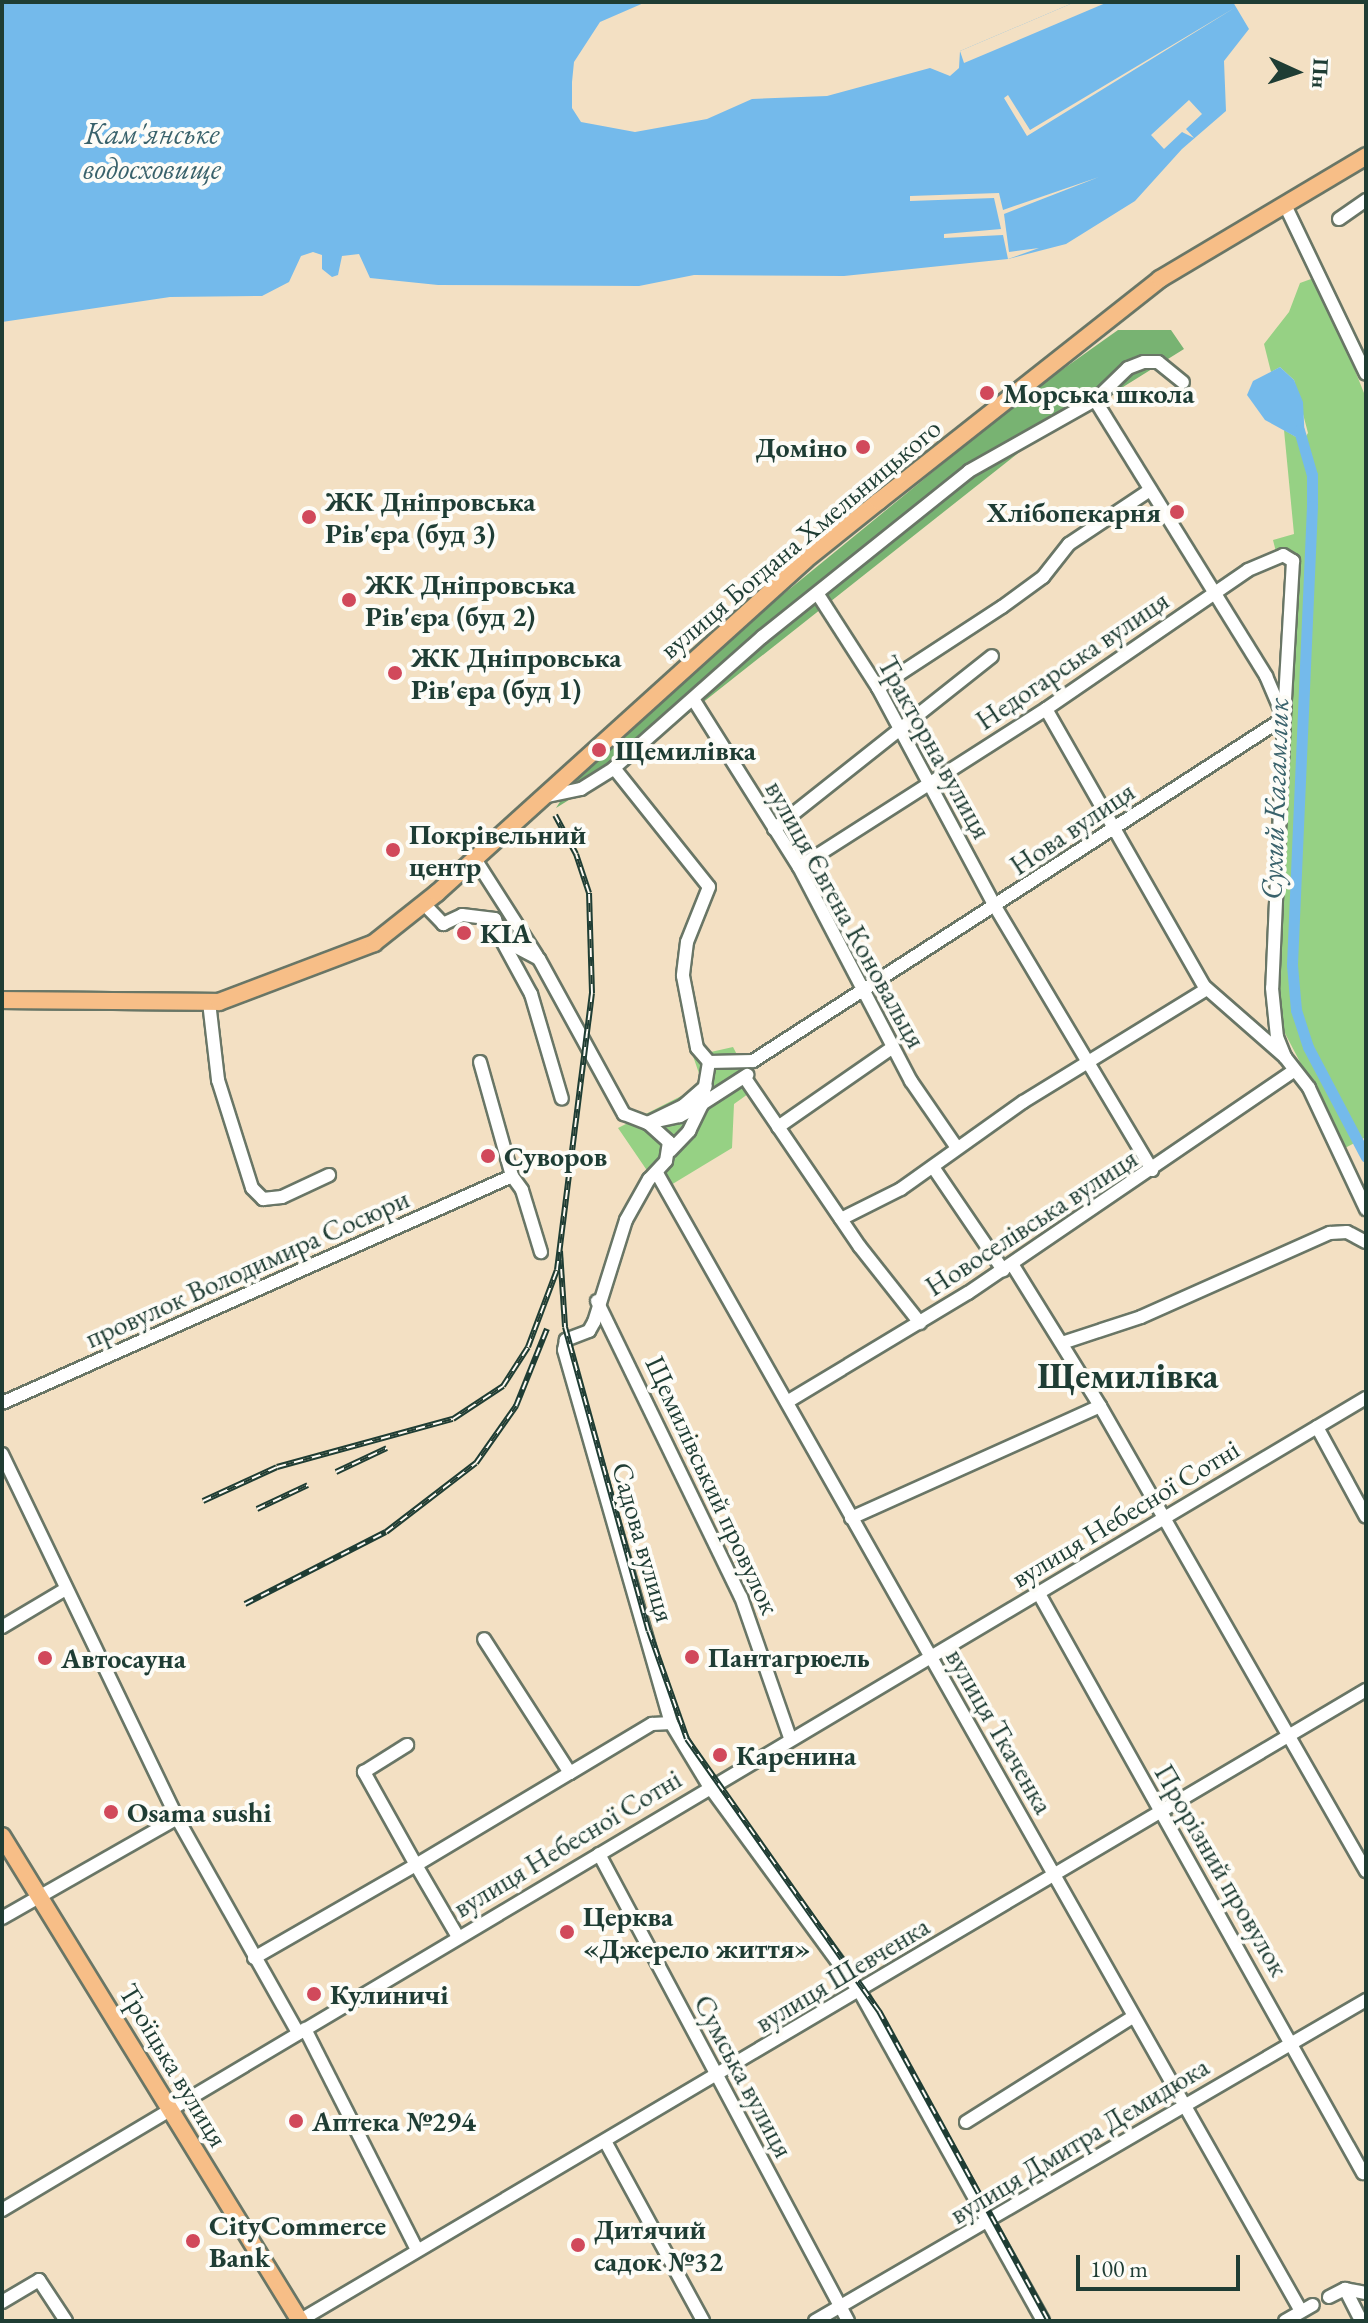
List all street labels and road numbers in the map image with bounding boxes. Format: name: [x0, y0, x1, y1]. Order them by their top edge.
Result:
street label: вулиця Богдана Хмельницького: [653, 411, 947, 665]
street label: Недогарська вулиця: [969, 583, 1175, 737]
street label: Тракторна вулиця: [871, 650, 999, 844]
street label: вулиця Євгена Коновальця: [758, 774, 934, 1054]
street label: Нова вулиця: [1003, 774, 1141, 882]
street label: Новоселівська вулиця: [919, 1141, 1143, 1303]
street label: провулок Володимира Сосюри: [80, 1181, 414, 1355]
street label: Щемилівський провулок: [638, 1351, 788, 1619]
street label: вулиця Небесної Сотні: [1005, 1432, 1245, 1594]
street label: Садова вулиця: [605, 1458, 683, 1626]
street label: вулиця Ткаченка: [939, 1642, 1061, 1820]
street label: Прорізний провулок: [1148, 1758, 1296, 1982]
street label: вулиця Небесної Сотні: [447, 1762, 687, 1924]
street label: вулиця Шевченка: [749, 1909, 935, 2039]
street label: Троїцька вулиця: [112, 1977, 236, 2153]
street label: Сумська вулиця: [687, 1989, 801, 2163]
street label: вулиця Дмитра Демидюка: [943, 2049, 1215, 2231]

